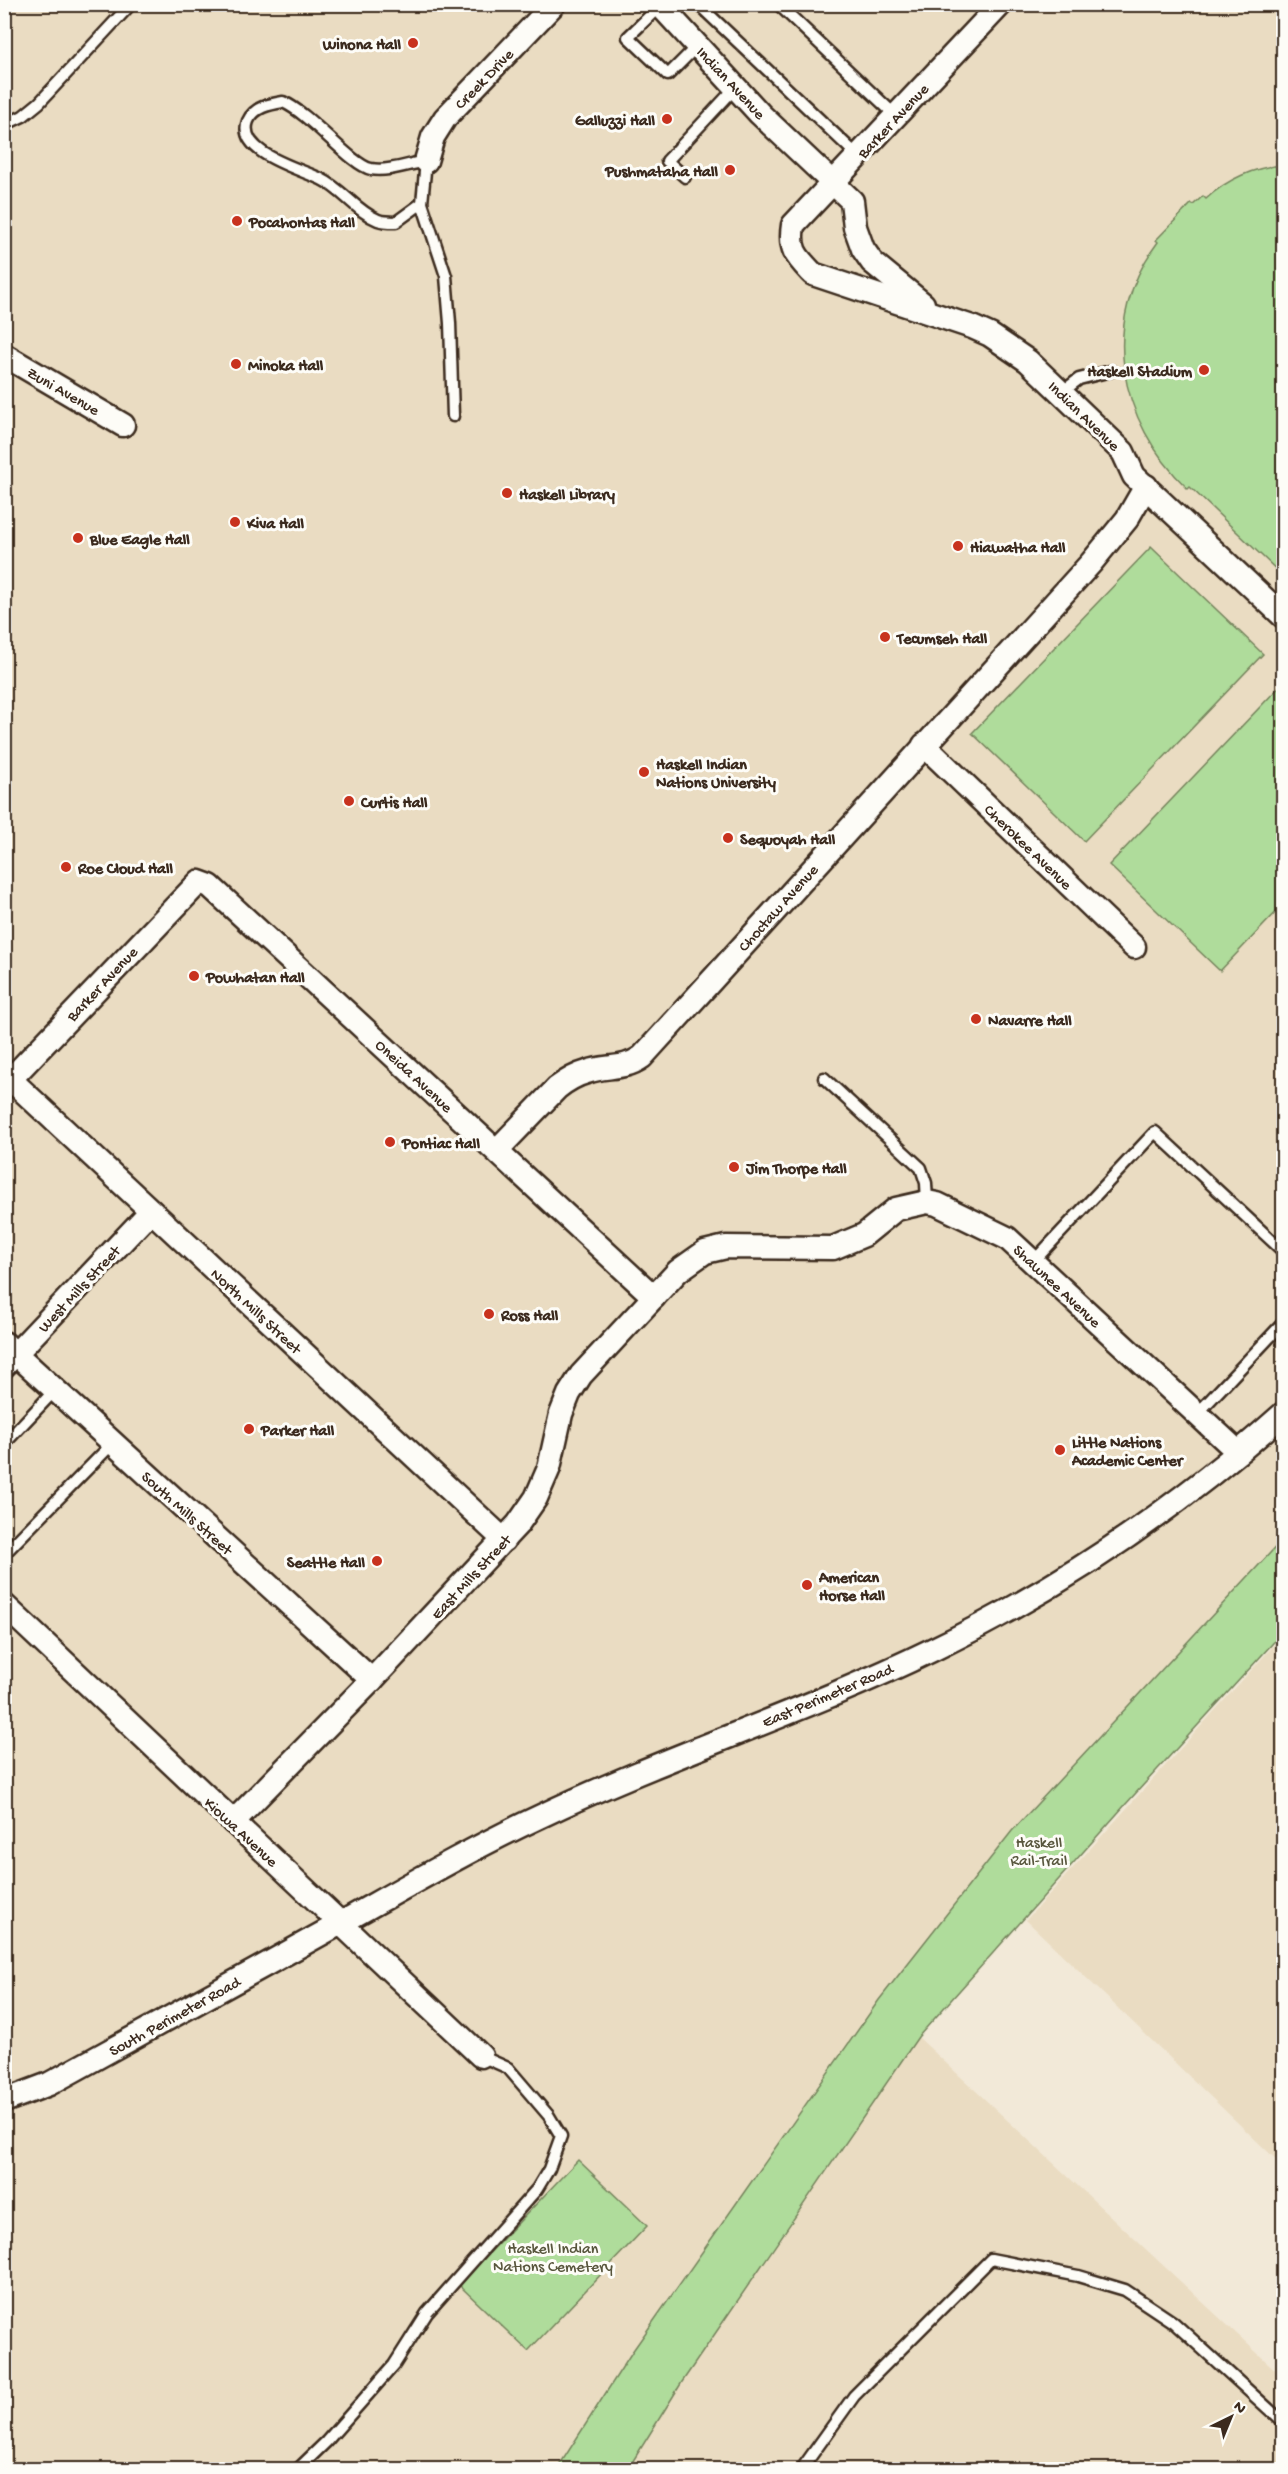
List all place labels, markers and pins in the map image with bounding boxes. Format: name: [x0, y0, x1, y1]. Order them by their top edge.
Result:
marker: Winona Hall: [406, 36, 420, 50]
place label: Winona Hall: [322, 37, 401, 56]
marker: Galluzzi Hall: [660, 112, 674, 126]
place label: Galluzzi Hall: [575, 113, 655, 132]
marker: Pushmataha Hall: [723, 163, 737, 177]
place label: Pushmataha Hall: [604, 164, 718, 183]
marker: Pocahontas Hall: [230, 214, 244, 228]
place label: Pocahontas Hall: [248, 215, 356, 234]
marker: Minoka Hall: [229, 357, 243, 371]
place label: Minoka Hall: [248, 358, 324, 377]
marker: Haskell Stadium: [1197, 363, 1211, 377]
place label: Haskell Stadium: [1087, 364, 1193, 383]
marker: Haskell Library: [500, 486, 514, 500]
place label: Haskell Library: [519, 487, 615, 506]
marker: Kiva Hall: [228, 515, 242, 529]
place label: Kiva Hall: [246, 516, 305, 535]
marker: Blue Eagle Hall: [71, 531, 85, 545]
place label: Blue Eagle Hall: [89, 532, 190, 551]
marker: Hiawatha Hall: [951, 539, 965, 553]
place label: Hiawatha Hall: [970, 540, 1066, 559]
marker: Tecumseh Hall: [878, 630, 892, 644]
place label: Tecumseh Hall: [895, 631, 988, 650]
place label: Haskell Indian Nations University: [656, 757, 776, 794]
marker: Haskell Indian Nations University: [637, 765, 651, 779]
marker: Curtis Hall: [342, 794, 356, 808]
place label: Curtis Hall: [360, 795, 428, 814]
marker: Sequoyah Hall: [721, 831, 735, 845]
place label: Sequoyah Hall: [740, 832, 836, 851]
marker: Roe Cloud Hall: [59, 860, 73, 874]
place label: Roe Cloud Hall: [77, 861, 173, 880]
marker: Powhatan Hall: [187, 969, 201, 983]
place label: Powhatan Hall: [205, 970, 305, 989]
marker: Navarre Hall: [969, 1012, 983, 1026]
place label: Navarre Hall: [988, 1013, 1072, 1032]
marker: Pontiac Hall: [383, 1135, 397, 1149]
place label: Pontiac Hall: [401, 1136, 480, 1155]
marker: Jim Thorpe Hall: [727, 1160, 741, 1174]
place label: Jim Thorpe Hall: [745, 1161, 847, 1180]
marker: Ross Hall: [482, 1307, 496, 1321]
place label: Ross Hall: [500, 1308, 559, 1327]
marker: Parker Hall: [242, 1422, 256, 1436]
place label: Parker Hall: [260, 1423, 335, 1442]
place label: Little Nations Academic Center: [1071, 1435, 1185, 1472]
marker: Little Nations Academic Center: [1053, 1443, 1067, 1457]
marker: Seattle Hall: [370, 1554, 384, 1568]
place label: Seattle Hall: [287, 1555, 365, 1574]
place label: American Horse Hall: [818, 1570, 886, 1607]
marker: American Horse Hall: [800, 1578, 814, 1592]

